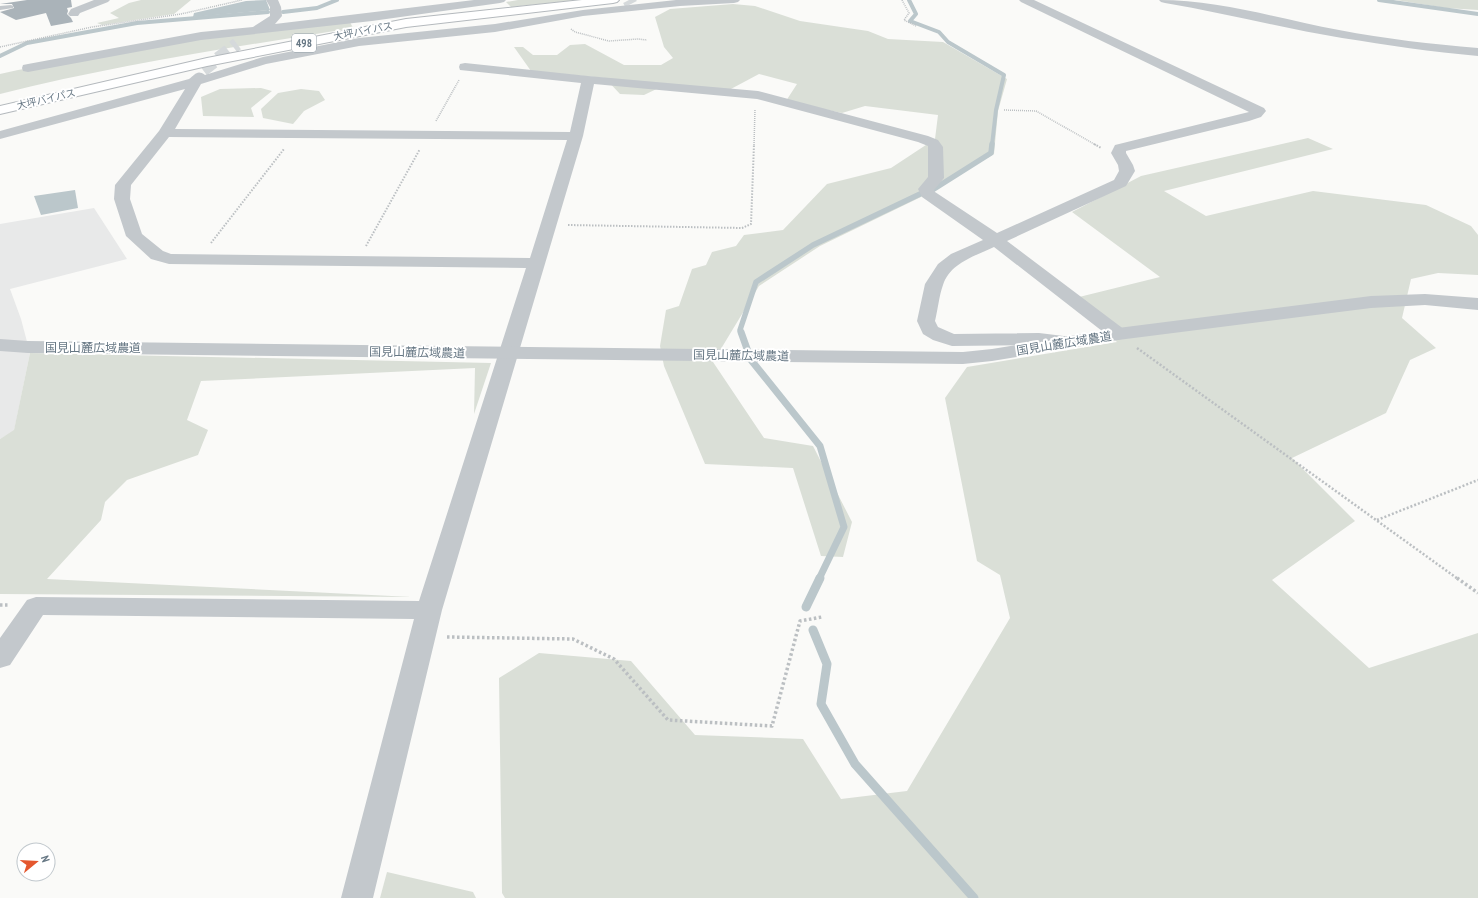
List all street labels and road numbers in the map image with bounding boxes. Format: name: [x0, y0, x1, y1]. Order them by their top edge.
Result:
street label: 大坪バイパス: [332, 19, 394, 43]
road number: 498: [292, 34, 316, 52]
street label: 大坪バイパス: [15, 86, 77, 112]
street label: 国見山麓広域農道: [1015, 328, 1113, 358]
street label: 国見山麓広域農道: [45, 340, 141, 355]
street label: 国見山麓広域農道: [369, 344, 465, 360]
street label: 国見山麓広域農道: [693, 347, 789, 363]

